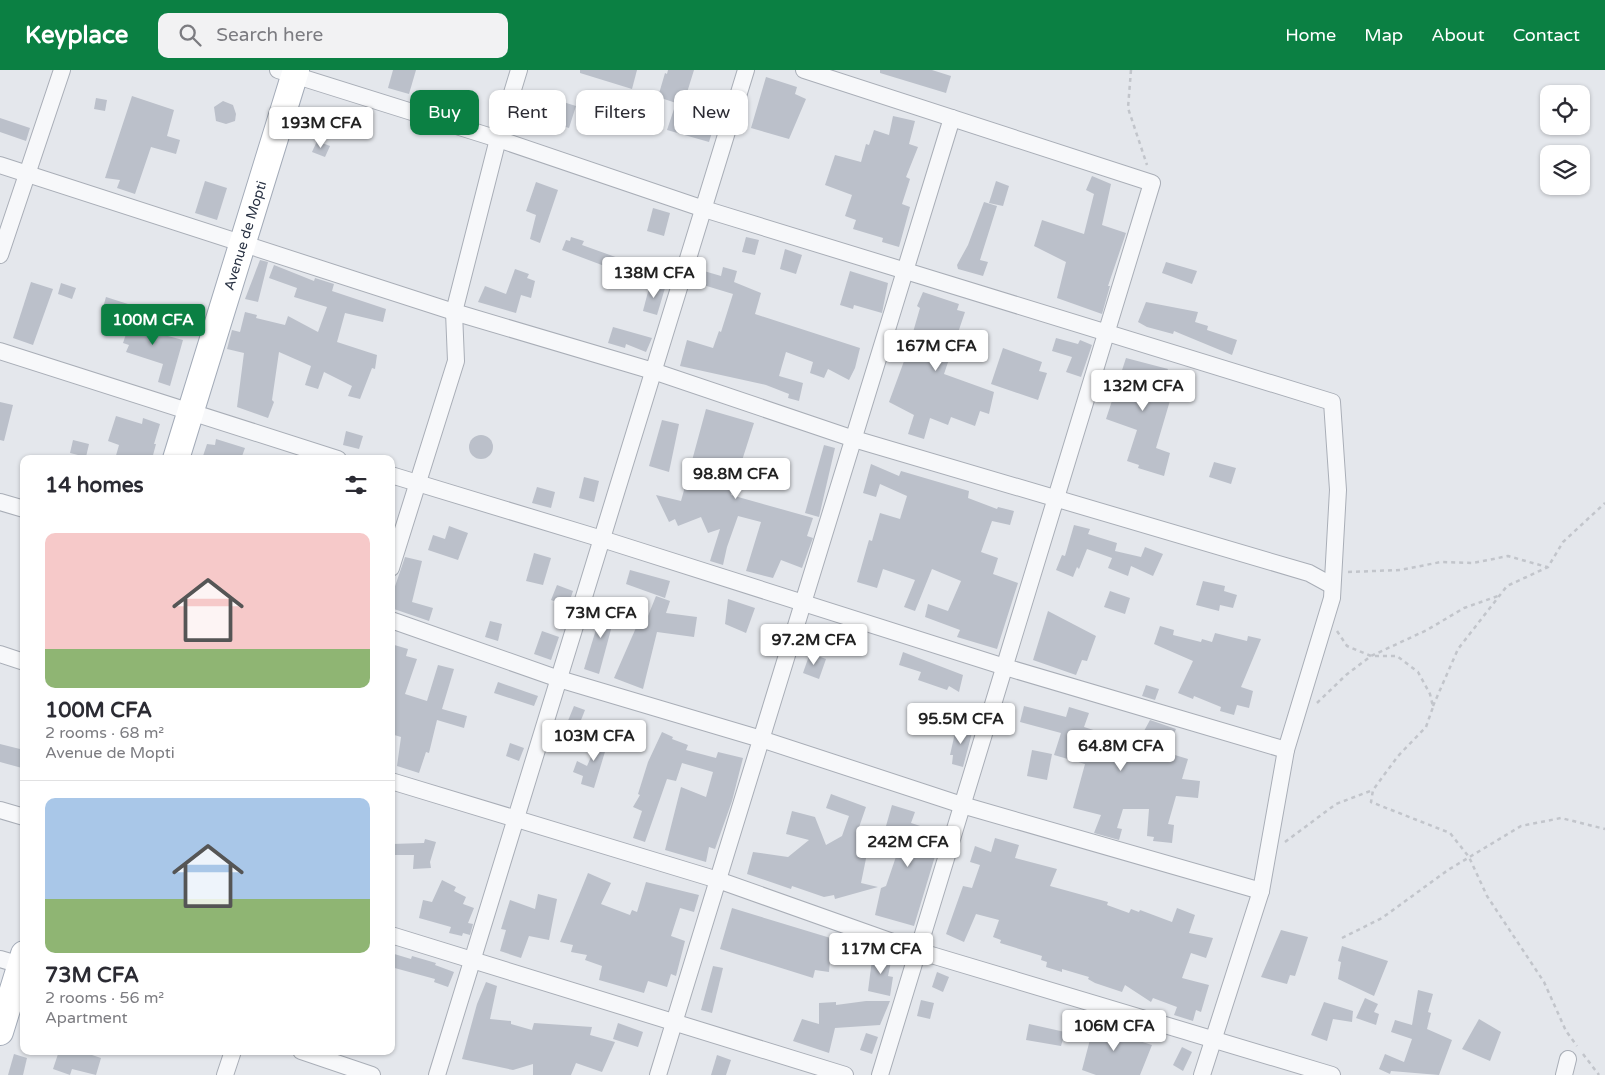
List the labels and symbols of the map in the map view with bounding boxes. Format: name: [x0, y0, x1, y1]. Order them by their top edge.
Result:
pin: 193M CFA: [269, 106, 373, 149]
street label: Avenue de Mopti: [220, 179, 270, 292]
pin: 138M CFA: [602, 256, 706, 299]
pin: 100M CFA: [101, 304, 205, 346]
pin: 167M CFA: [884, 330, 988, 372]
pin: 132M CFA: [1091, 370, 1195, 412]
pin: 98.8M CFA: [679, 458, 793, 500]
pin: 73M CFA: [555, 596, 647, 639]
pin: 97.2M CFA: [757, 624, 871, 666]
pin: 95.5M CFA: [904, 702, 1018, 745]
pin: 103M CFA: [542, 720, 646, 762]
pin: 64.8M CFA: [1064, 730, 1178, 772]
pin: 242M CFA: [856, 826, 960, 868]
pin: 117M CFA: [829, 932, 933, 975]
pin: 106M CFA: [1062, 1010, 1166, 1052]

